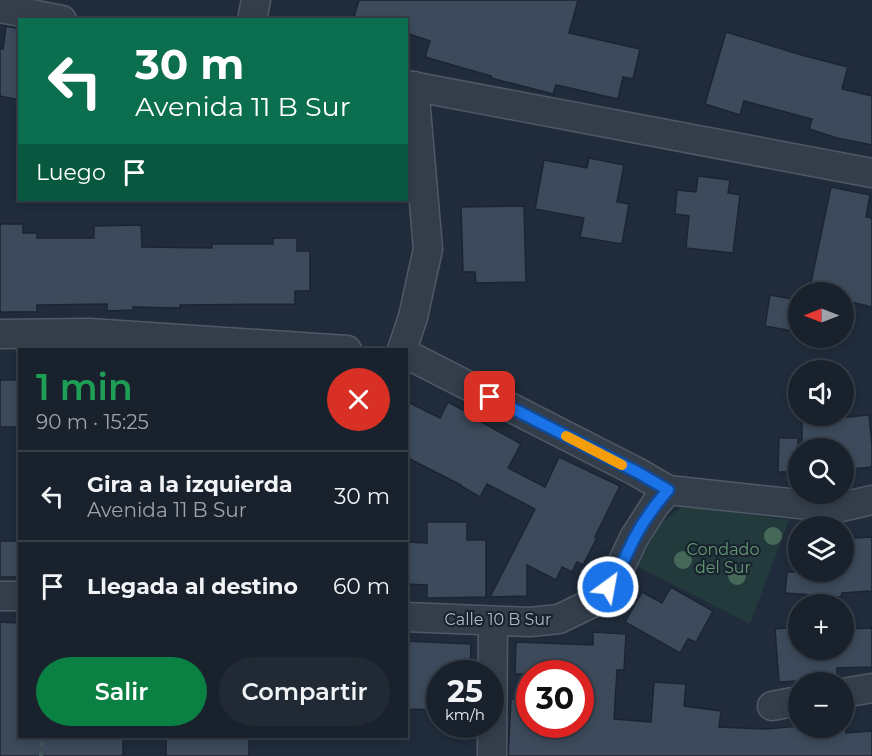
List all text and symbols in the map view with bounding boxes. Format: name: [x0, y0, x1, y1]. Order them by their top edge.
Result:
text: 30 m: [135, 38, 244, 90]
icon: left: [36, 42, 114, 120]
text: Avenida 11 B Sur: [135, 90, 351, 123]
icon: arrive: [118, 156, 151, 189]
text: Luego: [36, 159, 106, 186]
north arrow: [788, 282, 854, 348]
map controls: [788, 282, 854, 738]
button: sound: [788, 360, 854, 426]
text: 1 min: [36, 365, 133, 409]
button: close: [327, 368, 390, 431]
pin: [464, 371, 515, 422]
icon: arrive: [473, 380, 506, 413]
text: 90 m · 15:25: [36, 410, 149, 434]
button: search: [788, 438, 854, 504]
text: Gira a la izquierda: [87, 471, 293, 498]
icon: left: [36, 480, 69, 513]
text: 30 m: [334, 483, 390, 510]
text: Avenida 11 B Sur: [87, 498, 247, 522]
button: layers: [788, 516, 854, 582]
park label: Condado del Sur: [687, 540, 760, 577]
position arrow: [576, 555, 640, 619]
icon: arrive: [36, 570, 69, 603]
text: Llegada al destino: [87, 573, 298, 600]
text: 60 m: [333, 573, 390, 600]
button: +: [788, 594, 854, 660]
street label: Calle 10 B Sur: [445, 610, 551, 629]
button: Salir: [36, 657, 207, 726]
button: Compartir: [219, 657, 390, 726]
speed limit sign: 30: [516, 660, 594, 738]
button: −: [788, 672, 854, 738]
text: 25: [447, 673, 483, 710]
text: km/h: [445, 705, 485, 724]

